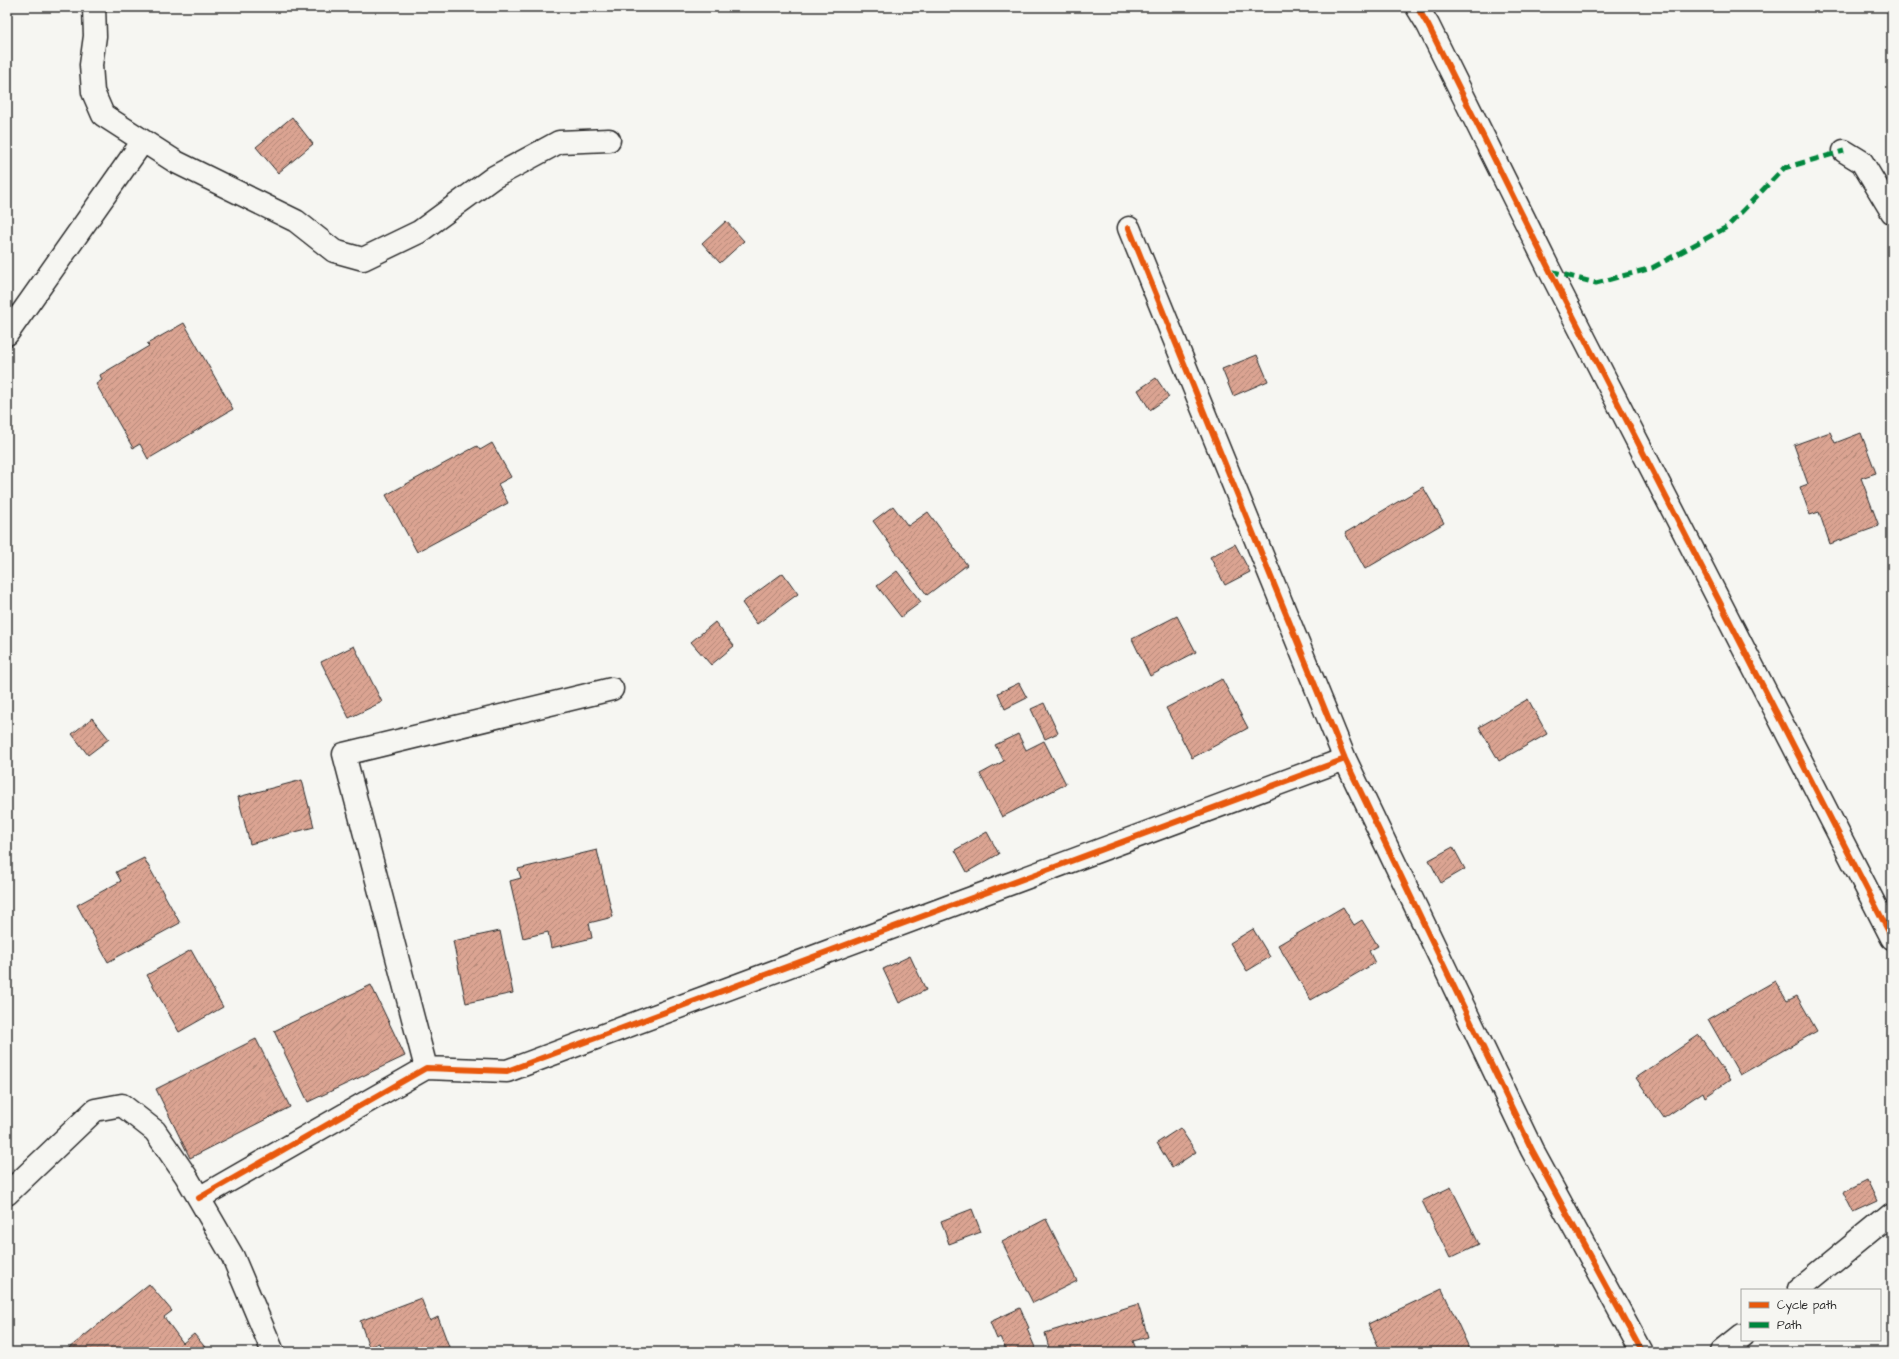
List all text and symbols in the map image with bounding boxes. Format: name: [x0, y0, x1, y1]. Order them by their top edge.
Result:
legend: [1741, 1289, 1881, 1341]
text: Cycle path: [1777, 1297, 1836, 1315]
text: Path: [1777, 1317, 1802, 1334]

